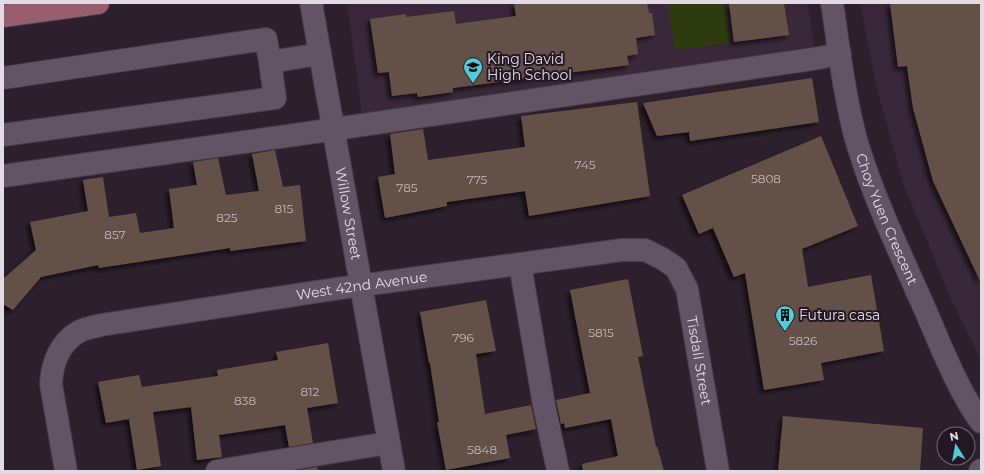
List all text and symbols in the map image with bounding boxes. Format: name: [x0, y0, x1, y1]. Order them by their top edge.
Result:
place label: King David High School: [487, 50, 572, 84]
school or university icon: King David High School: [462, 56, 484, 84]
street label: Choy Yuen Crescent: [852, 151, 922, 288]
house number: 745: [575, 157, 596, 172]
street label: Willow Street: [331, 166, 365, 262]
house number: 5808: [751, 171, 781, 186]
house number: 775: [467, 172, 488, 187]
house number: 785: [396, 180, 418, 195]
house number: 815: [275, 201, 294, 216]
house number: 825: [216, 210, 238, 225]
house number: 857: [104, 227, 126, 242]
street label: West 42nd Avenue: [295, 268, 428, 304]
building icon: Futura casa: [774, 304, 796, 332]
place label: Futura casa: [799, 306, 880, 324]
street label: Tisdall Street: [683, 315, 716, 407]
house number: 5815: [588, 325, 614, 340]
house number: 796: [452, 330, 474, 345]
house number: 5826: [789, 333, 817, 348]
house number: 812: [301, 384, 320, 399]
house number: 838: [234, 393, 256, 408]
north arrow: [936, 426, 976, 466]
text: N: [948, 428, 960, 444]
house number: 5848: [467, 442, 497, 457]

